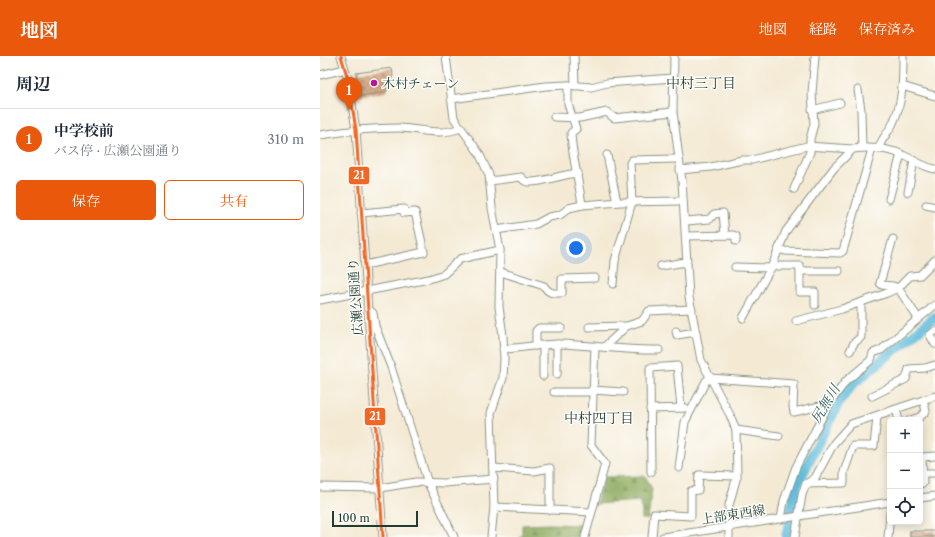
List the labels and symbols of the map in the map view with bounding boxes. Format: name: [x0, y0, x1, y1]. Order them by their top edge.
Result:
district label: 中村三丁目: [666, 74, 736, 92]
place label: 木村チェーン: [382, 75, 459, 91]
pin: 1: [336, 77, 362, 110]
marker: 木村チェーン: [369, 78, 379, 88]
line badge: 21: [348, 166, 370, 185]
text: 21: [353, 168, 365, 182]
your location: [566, 238, 586, 258]
street label: 広瀬公園通り: [344, 258, 366, 336]
water label: 尻無川: [806, 380, 845, 427]
line badge: 21: [364, 407, 386, 426]
text: 21: [369, 409, 381, 423]
district label: 中村四丁目: [564, 409, 634, 427]
street label: 上部東西線: [700, 501, 766, 527]
scale bar: [332, 509, 418, 528]

